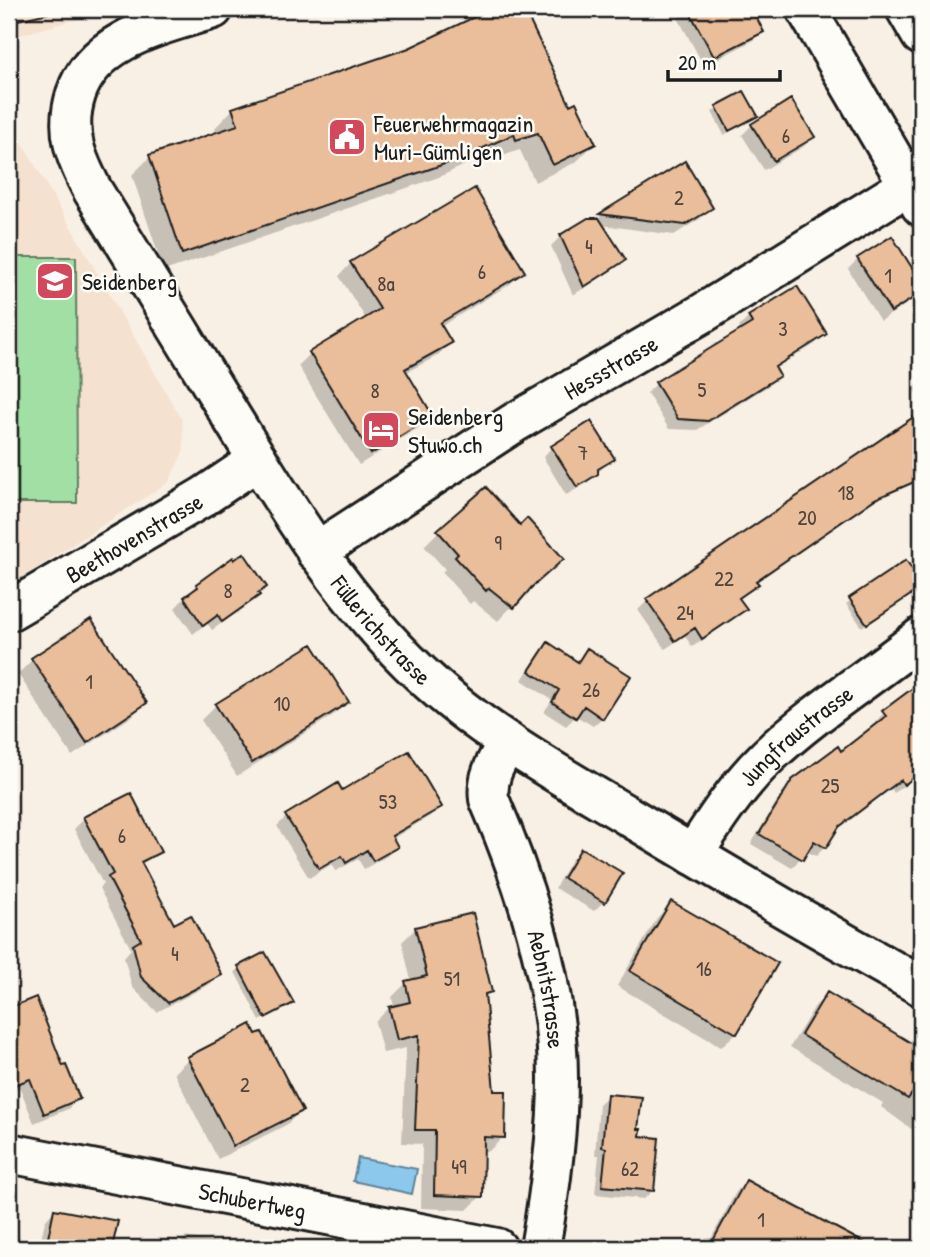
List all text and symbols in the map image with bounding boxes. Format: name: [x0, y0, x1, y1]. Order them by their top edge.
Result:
scale bar: [668, 38, 780, 82]
text: 20 m: [678, 48, 716, 77]
place label: Feuerwehrmagazin Muri-Gümligen: [373, 107, 533, 167]
public building icon: Feuerwehrmagazin Muri-Gümligen: [326, 116, 368, 158]
house number: 6: [782, 121, 790, 150]
house number: 2: [674, 183, 684, 212]
house number: 4: [585, 232, 593, 261]
house number: 6: [478, 257, 486, 286]
school or university icon: Seidenberg: [34, 260, 76, 302]
house number: 1: [884, 261, 892, 290]
place label: Seidenberg: [82, 265, 177, 297]
house number: 8a: [377, 269, 395, 298]
house number: 3: [778, 314, 788, 343]
street label: Hessstrasse: [558, 327, 664, 407]
house number: 5: [698, 375, 707, 404]
house number: 8: [370, 376, 380, 405]
place label: Seidenberg Stuwo.ch: [408, 400, 503, 460]
hotel icon: Seidenberg Stuwo.ch: [360, 409, 402, 451]
house number: 7: [578, 438, 588, 467]
house number: 18: [838, 478, 854, 507]
street label: Beethovenstrasse: [60, 485, 209, 590]
house number: 20: [797, 503, 817, 532]
house number: 9: [494, 528, 502, 557]
house number: 22: [714, 564, 734, 593]
street label: Füllerichstrasse: [323, 568, 439, 692]
house number: 8: [223, 576, 233, 605]
house number: 24: [676, 598, 694, 627]
house number: 1: [85, 667, 93, 696]
house number: 26: [582, 675, 600, 704]
street label: Jungfraustrasse: [731, 677, 860, 793]
house number: 10: [273, 689, 291, 718]
house number: 25: [821, 771, 839, 800]
house number: 53: [379, 787, 397, 816]
house number: 6: [118, 821, 126, 850]
street label: Aebnitstrasse: [521, 926, 573, 1050]
house number: 4: [171, 939, 179, 968]
house number: 16: [696, 954, 712, 983]
house number: 51: [444, 964, 460, 993]
house number: 2: [240, 1070, 250, 1099]
house number: 49: [451, 1152, 467, 1181]
house number: 62: [621, 1154, 639, 1183]
street label: Schubertweg: [196, 1174, 309, 1226]
house number: 1: [757, 1205, 765, 1234]

